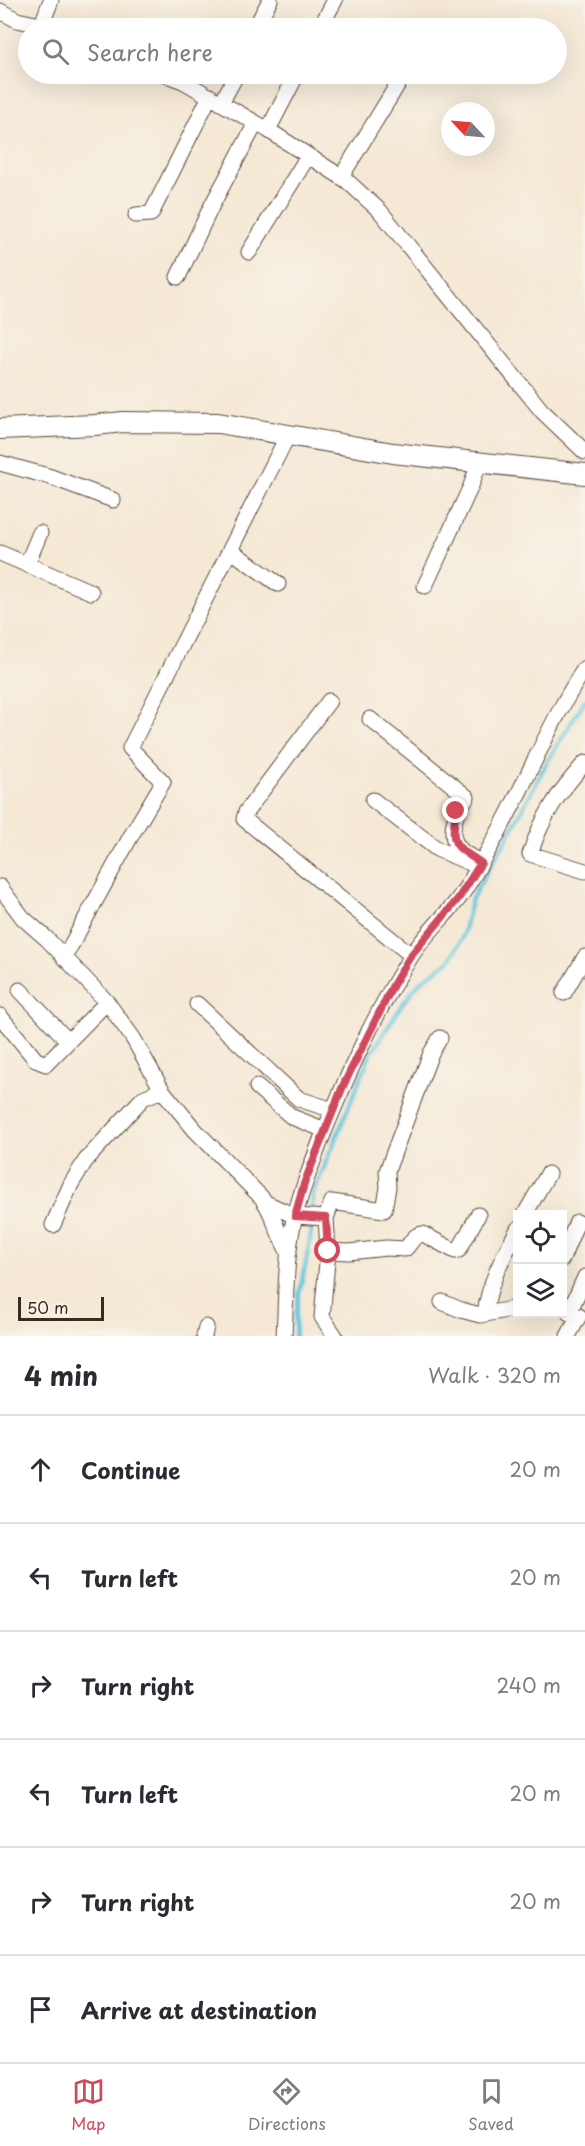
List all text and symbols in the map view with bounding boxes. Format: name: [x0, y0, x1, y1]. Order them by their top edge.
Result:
search box: [18, 18, 567, 84]
icon: search: [39, 35, 72, 68]
text: Search here: [87, 35, 213, 68]
north arrow: [441, 102, 495, 156]
route end: [442, 797, 468, 823]
map controls: [513, 1210, 567, 1318]
button: locate: [513, 1210, 567, 1264]
route start: [314, 1237, 340, 1263]
button: layers: [513, 1264, 567, 1318]
scale bar: [18, 1294, 104, 1322]
text: 50 m: [27, 1295, 68, 1319]
text: 4 min: [24, 1356, 98, 1395]
text: Walk · 320 m: [428, 1360, 561, 1390]
icon: ahead: [24, 1453, 57, 1486]
text: Continue: [81, 1453, 180, 1486]
text: 20 m: [509, 1454, 561, 1484]
icon: left: [24, 1561, 57, 1594]
text: Turn left: [81, 1561, 178, 1594]
text: 20 m: [509, 1562, 561, 1592]
icon: right: [24, 1669, 57, 1702]
text: Turn right: [81, 1669, 194, 1702]
text: 240 m: [496, 1670, 561, 1700]
icon: left: [24, 1777, 57, 1810]
text: Turn left: [81, 1777, 178, 1810]
text: 20 m: [509, 1778, 561, 1808]
icon: right: [24, 1885, 57, 1918]
text: Turn right: [81, 1885, 194, 1918]
text: 20 m: [509, 1886, 561, 1916]
icon: arrive: [24, 1993, 57, 2026]
text: Arrive at destination: [81, 1993, 317, 2026]
tab: Map: [71, 2075, 105, 2135]
tab: Directions: [248, 2075, 326, 2135]
tab: Saved: [468, 2075, 514, 2135]

